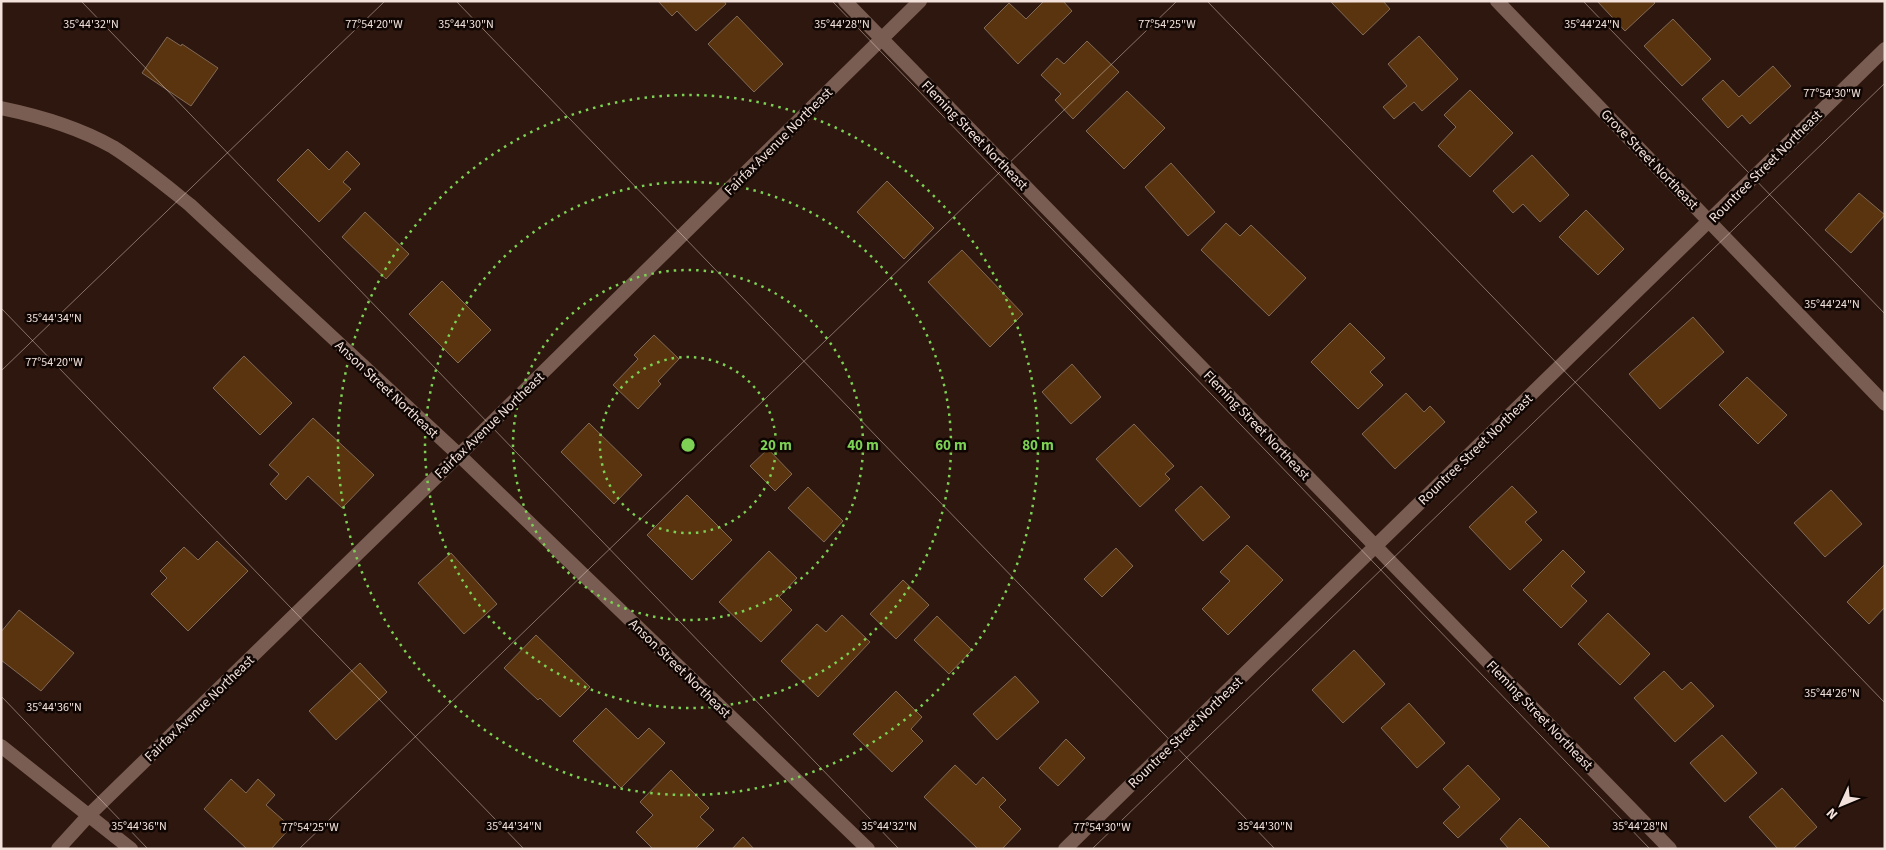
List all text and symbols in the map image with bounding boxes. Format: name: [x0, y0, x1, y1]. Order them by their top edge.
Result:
text: 35°44'32"N: [63, 16, 119, 33]
text: 77°54'20"W: [345, 16, 403, 33]
text: 35°44'30"N: [438, 16, 494, 33]
text: 35°44'28"N: [814, 16, 870, 33]
text: 77°54'25"W: [1138, 16, 1196, 33]
text: 35°44'24"N: [1564, 16, 1620, 33]
street label: Fleming Street Northeast: [916, 76, 1032, 195]
street label: Fairfax Avenue Northeast: [720, 83, 837, 200]
text: 77°54'30"W: [1803, 85, 1861, 102]
street label: Grove Street Northeast: [1596, 105, 1703, 215]
street label: Rountree Street Northeast: [1705, 105, 1827, 228]
text: 35°44'24"N: [1804, 296, 1860, 313]
text: 35°44'34"N: [26, 310, 82, 327]
street label: Anson Street Northeast: [330, 336, 443, 443]
text: 77°54'20"W: [25, 354, 83, 371]
street label: Fleming Street Northeast: [1198, 366, 1314, 485]
street label: Fairfax Avenue Northeast: [430, 368, 549, 483]
street label: Rountree Street Northeast: [1414, 389, 1538, 510]
text: 20 m: [760, 435, 792, 456]
text: 40 m: [847, 435, 879, 456]
text: 60 m: [935, 435, 967, 456]
text: 80 m: [1022, 435, 1054, 456]
centre of rings: [679, 436, 697, 454]
street label: Anson Street Northeast: [624, 615, 735, 723]
street label: Fairfax Avenue Northeast: [140, 651, 259, 766]
street label: Fleming Street Northeast: [1481, 656, 1597, 775]
street label: Rountree Street Northeast: [1124, 672, 1248, 793]
text: 35°44'26"N: [1804, 685, 1860, 702]
text: 35°44'36"N: [26, 699, 82, 716]
north arrow: [1816, 780, 1866, 830]
text: N: [1822, 803, 1843, 824]
text: 35°44'36"N: [111, 818, 167, 835]
text: 35°44'34"N: [486, 818, 542, 835]
text: 35°44'32"N: [861, 818, 917, 835]
text: 35°44'30"N: [1237, 818, 1293, 835]
text: 35°44'28"N: [1612, 818, 1668, 835]
text: 77°54'25"W: [281, 819, 339, 836]
text: 77°54'30"W: [1073, 819, 1131, 836]

